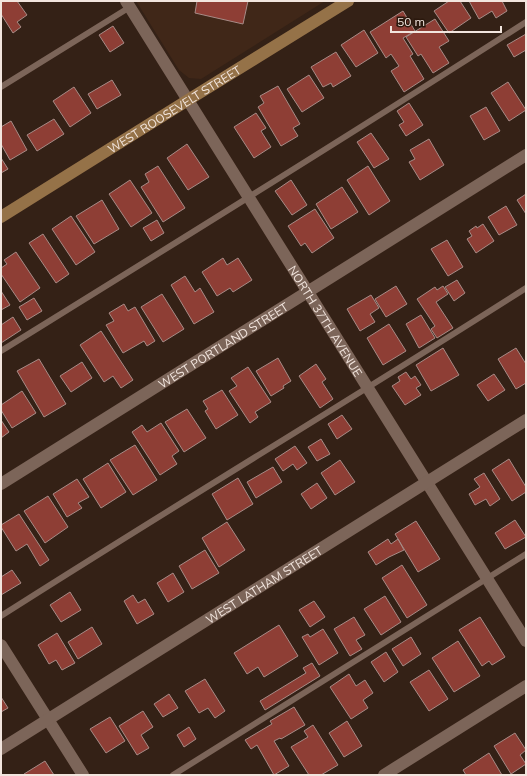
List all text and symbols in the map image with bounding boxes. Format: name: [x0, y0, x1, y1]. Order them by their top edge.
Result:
scale bar: [391, 8, 501, 34]
text: 50 m: [397, 14, 425, 29]
street label: WEST ROOSEVELT STREET: [105, 61, 244, 156]
street label: NORTH 37TH AVENUE: [285, 262, 366, 379]
street label: WEST PORTLAND STREET: [155, 298, 291, 391]
street label: WEST LATHAM STREET: [203, 542, 325, 627]

